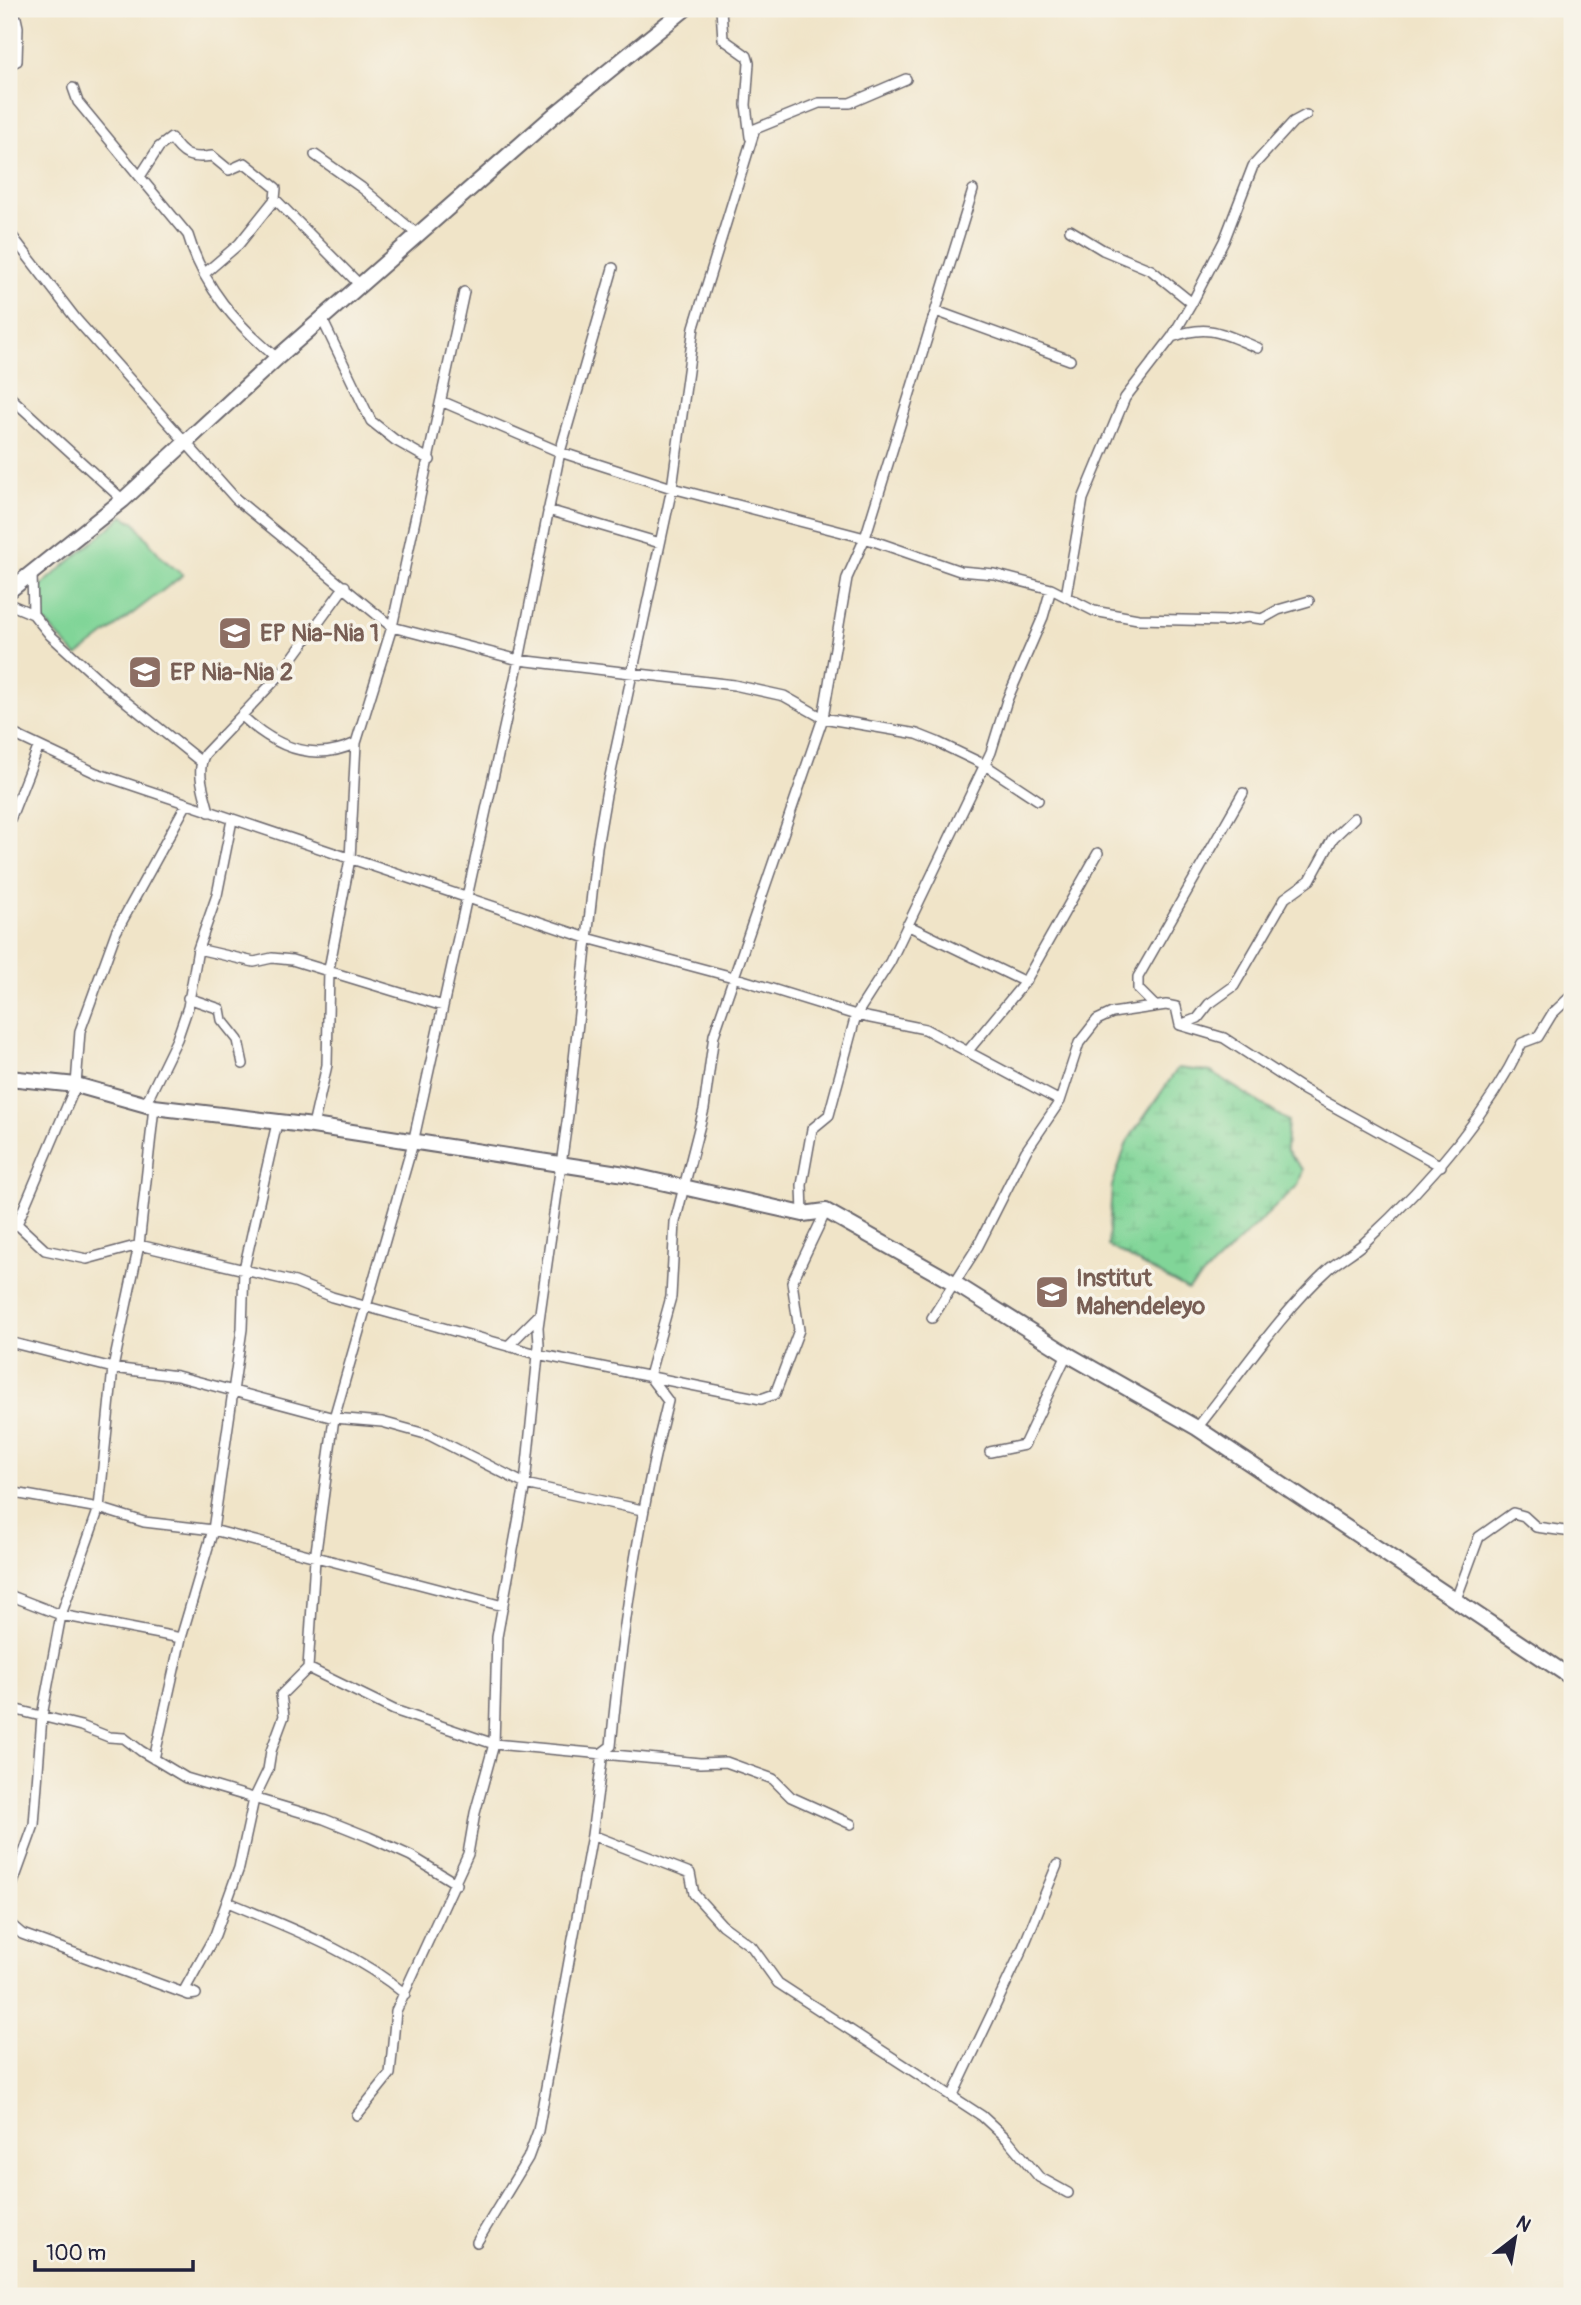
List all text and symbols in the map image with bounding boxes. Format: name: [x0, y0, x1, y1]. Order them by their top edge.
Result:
school or university icon: EP Nia-Nia 1: [216, 614, 254, 652]
place label: EP Nia-Nia 1: [260, 619, 379, 648]
school or university icon: EP Nia-Nia 2: [126, 653, 164, 691]
place label: EP Nia-Nia 2: [170, 658, 293, 687]
place label: Institut Mahendeleyo: [1076, 1264, 1205, 1321]
school or university icon: Institut Mahendeleyo: [1033, 1273, 1071, 1311]
north arrow: [1480, 2204, 1550, 2274]
text: N: [1512, 2211, 1535, 2238]
scale bar: [35, 2228, 192, 2272]
text: 100 m: [46, 2240, 106, 2267]

